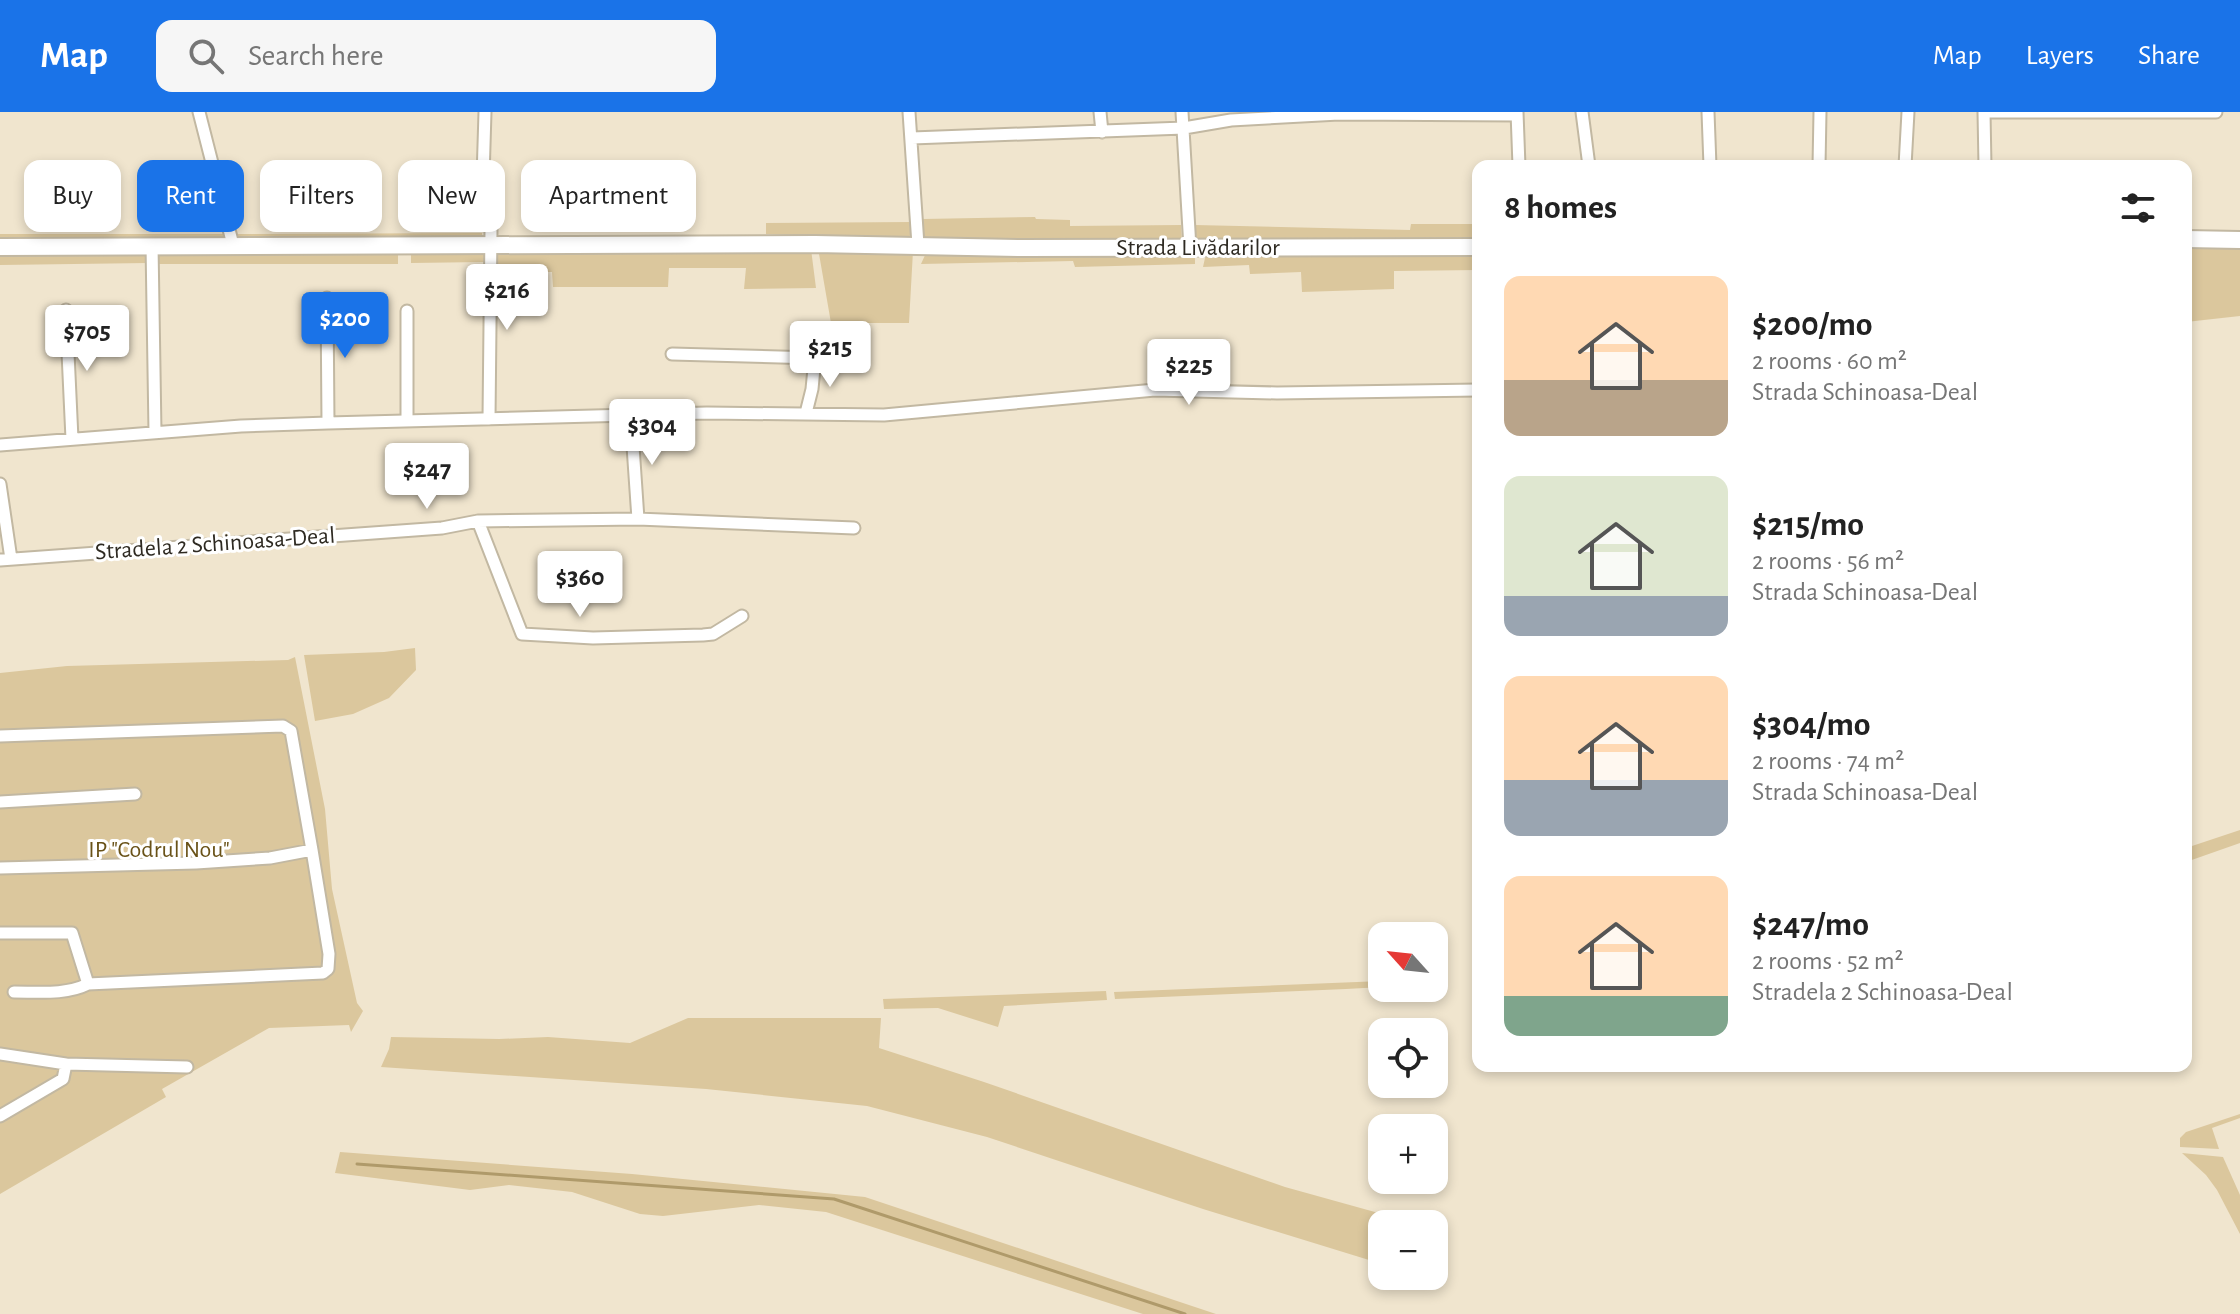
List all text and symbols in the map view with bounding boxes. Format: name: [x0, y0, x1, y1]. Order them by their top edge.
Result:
search box: [156, 20, 716, 92]
icon: search: [184, 34, 228, 78]
text: Map: [40, 37, 108, 75]
text: Search here: [248, 41, 384, 71]
text: Map: [1933, 42, 1982, 70]
text: Layers: [2026, 42, 2094, 70]
text: Share: [2138, 42, 2200, 70]
chip: Buy: [24, 160, 121, 232]
chip: Rent: [137, 160, 244, 232]
chip: Filters: [260, 160, 382, 232]
chip: New: [398, 160, 505, 232]
chip: Apartment: [521, 160, 696, 232]
icon: filters: [2116, 186, 2160, 230]
text: 8 homes: [1504, 191, 1617, 225]
street label: Strada Livădarilor: [1116, 236, 1280, 260]
pin: $216: [460, 264, 554, 332]
text: $216: [484, 277, 530, 303]
pin: $200: [298, 292, 392, 360]
pin: $705: [40, 305, 134, 373]
text: $200: [319, 305, 371, 331]
icon: home: [1568, 308, 1664, 404]
text: $200/mo: [1752, 308, 1873, 342]
text: $705: [63, 318, 111, 344]
pin: $215: [783, 321, 877, 389]
text: $215: [808, 334, 852, 360]
pin: $225: [1142, 339, 1236, 407]
text: 2 rooms · 60 m²: [1752, 348, 1907, 374]
text: $225: [1165, 352, 1213, 378]
text: Strada Schinoasa-Deal: [1752, 379, 1978, 405]
pin: $304: [605, 399, 699, 467]
text: $304: [627, 412, 677, 438]
pin: $247: [380, 443, 474, 511]
text: $247: [403, 456, 451, 482]
icon: home: [1568, 508, 1664, 604]
text: $215/mo: [1752, 508, 1864, 542]
street label: Stradela 2 Schinoasa-Deal: [94, 524, 336, 564]
text: 2 rooms · 56 m²: [1752, 548, 1904, 574]
pin: $360: [533, 551, 627, 619]
text: $360: [555, 564, 605, 590]
text: Strada Schinoasa-Deal: [1752, 579, 1978, 605]
icon: home: [1568, 708, 1664, 804]
text: $304/mo: [1752, 708, 1871, 742]
text: 2 rooms · 74 m²: [1752, 748, 1904, 774]
text: Strada Schinoasa-Deal: [1752, 779, 1978, 805]
park label: IP "Codrul Nou": [88, 838, 230, 862]
icon: home: [1568, 908, 1664, 1004]
text: $247/mo: [1752, 908, 1869, 942]
north arrow: [1368, 922, 1448, 1002]
map controls: [1368, 922, 1448, 1290]
text: 2 rooms · 52 m²: [1752, 948, 1904, 974]
text: Stradela 2 Schinoasa-Deal: [1752, 979, 2013, 1005]
button: locate: [1368, 1018, 1448, 1098]
button: +: [1368, 1114, 1448, 1194]
button: −: [1368, 1210, 1448, 1290]

